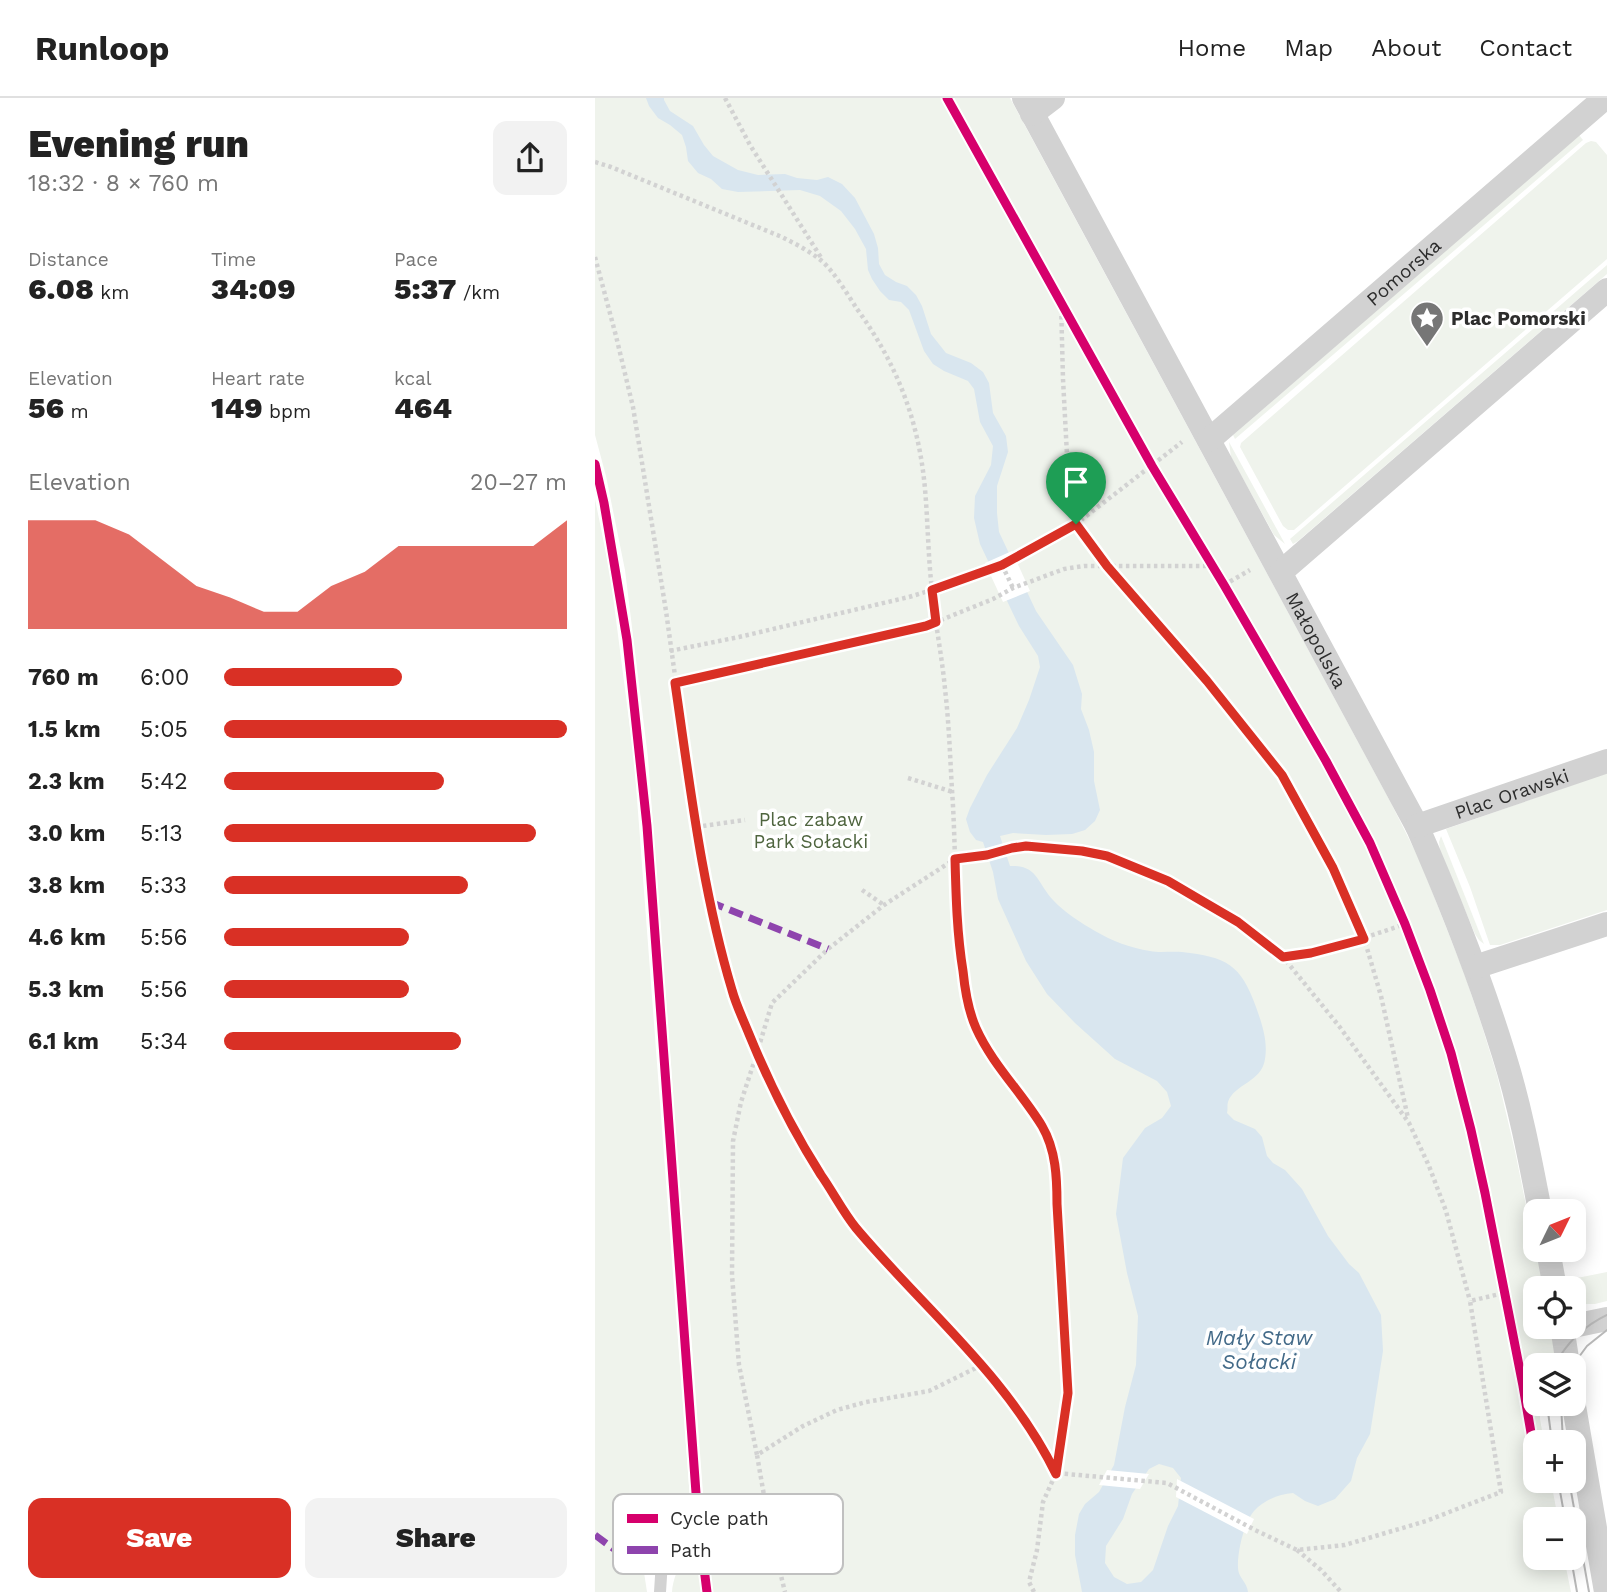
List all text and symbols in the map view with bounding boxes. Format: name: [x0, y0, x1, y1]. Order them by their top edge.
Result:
text: Runloop: [35, 29, 170, 68]
text: Home: [1178, 34, 1246, 62]
text: Map: [1284, 34, 1333, 62]
text: About: [1371, 34, 1441, 62]
text: Contact: [1479, 34, 1572, 62]
button: share: [493, 121, 567, 195]
text: Evening run: [28, 122, 249, 166]
text: 18:32 · 8 × 760 m: [28, 170, 219, 197]
street label: Pomorska: [1362, 234, 1446, 311]
text: Distance: [28, 248, 109, 271]
text: Time: [211, 248, 256, 271]
text: Pace: [394, 248, 438, 271]
text: 6.08: [28, 271, 94, 306]
text: 34:09: [211, 271, 296, 306]
text: 5:37: [394, 271, 457, 306]
text: km: [94, 281, 129, 304]
text: /km: [457, 281, 500, 304]
place icon: Plac Pomorski: [1408, 299, 1446, 348]
place label: Plac Pomorski: [1451, 307, 1586, 330]
text: Elevation: [28, 367, 113, 390]
text: Heart rate: [211, 367, 305, 390]
text: kcal: [394, 367, 432, 390]
text: 56: [28, 390, 64, 425]
text: 149: [211, 390, 263, 425]
text: 464: [394, 390, 452, 425]
text: m: [64, 400, 89, 423]
text: bpm: [263, 400, 311, 423]
pin: [1046, 452, 1106, 524]
icon: arrive: [1057, 463, 1095, 501]
text: Elevation: [28, 469, 131, 496]
text: 20–27 m: [470, 469, 567, 496]
street label: Małopolska: [1281, 588, 1352, 693]
text: 760 m: [28, 664, 99, 691]
text: 6:00: [140, 664, 189, 691]
text: 1.5 km: [28, 716, 101, 743]
text: 5:05: [140, 716, 188, 743]
street label: Plac Orawski: [1452, 764, 1572, 824]
text: 2.3 km: [28, 768, 105, 795]
text: 5:42: [140, 768, 188, 795]
park label: Plac zabaw Park Sołacki: [754, 808, 868, 853]
text: 3.0 km: [28, 820, 105, 847]
text: 5:13: [140, 820, 183, 847]
text: 3.8 km: [28, 872, 105, 899]
text: 5:33: [140, 872, 187, 899]
text: 4.6 km: [28, 924, 106, 951]
text: 5:56: [140, 924, 188, 951]
text: 5.3 km: [28, 976, 104, 1003]
text: 5:56: [140, 976, 188, 1003]
text: 6.1 km: [28, 1028, 99, 1055]
text: 5:34: [140, 1028, 188, 1055]
north arrow: [1523, 1199, 1585, 1262]
map controls: [1523, 1199, 1586, 1570]
button: locate: [1523, 1276, 1586, 1339]
water label: Mały Staw Sołacki: [1206, 1325, 1313, 1374]
button: layers: [1523, 1353, 1586, 1416]
button: +: [1523, 1430, 1586, 1493]
legend: [613, 1494, 843, 1574]
button: Save: [28, 1498, 291, 1578]
button: Share: [305, 1498, 567, 1578]
text: Cycle path: [670, 1507, 769, 1530]
button: −: [1523, 1507, 1586, 1570]
text: Path: [670, 1539, 712, 1562]

